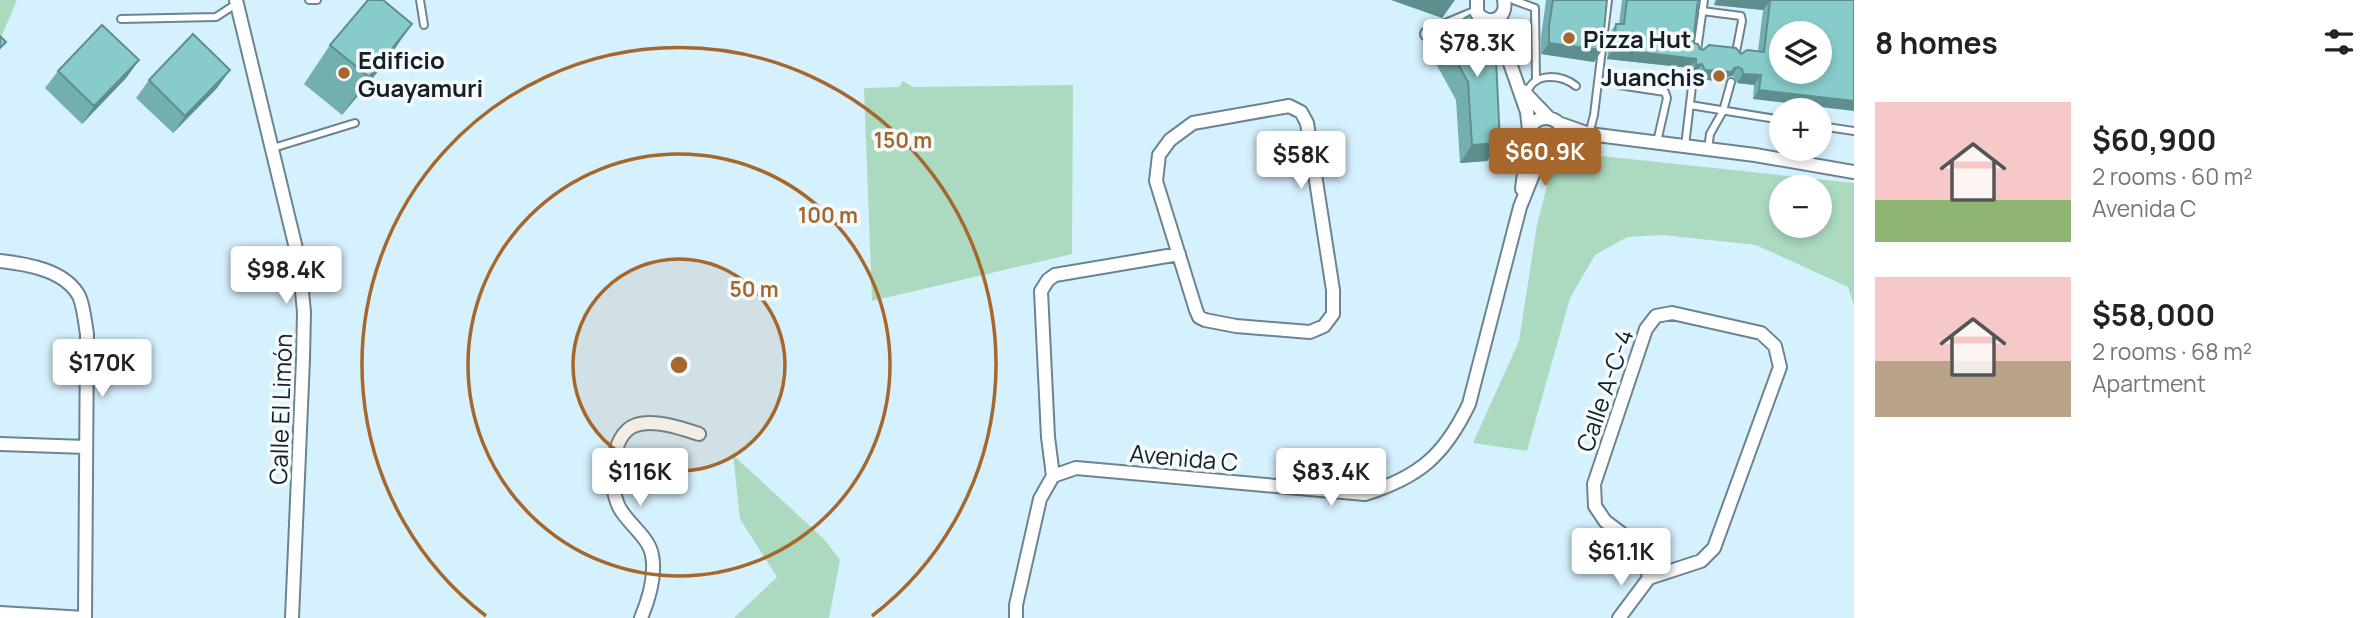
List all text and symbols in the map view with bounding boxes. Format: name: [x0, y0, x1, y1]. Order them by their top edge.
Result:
pin: $78.3K: [1420, 20, 1534, 79]
map controls: [1769, 21, 1832, 238]
button: layers: [1769, 21, 1832, 84]
place label: Pizza Hut: [1583, 22, 1691, 55]
text: 8 homes: [1875, 22, 1998, 63]
icon: filters: [2320, 23, 2358, 61]
text: $78.3K: [1439, 26, 1515, 58]
marker: Pizza Hut: [1561, 30, 1577, 46]
place label: Edificio Guayamuri: [358, 43, 483, 104]
place label: Juanchis: [1601, 60, 1705, 93]
marker: Edificio Guayamuri: [336, 65, 352, 81]
marker: Juanchis: [1711, 68, 1727, 84]
button: +: [1769, 98, 1832, 161]
text: $60,900: [2092, 119, 2216, 160]
text: 150 m: [874, 126, 932, 154]
pin: $60.9K: [1488, 128, 1602, 188]
icon: home: [1931, 130, 2015, 214]
pin: $58K: [1260, 132, 1342, 191]
text: $60.9K: [1505, 135, 1585, 167]
text: $58K: [1273, 138, 1329, 170]
text: 2 rooms · 60 m²: [2092, 160, 2253, 192]
button: −: [1769, 175, 1832, 238]
text: Avenida C: [2092, 192, 2196, 224]
text: 100 m: [798, 201, 858, 229]
pin: $98.4K: [229, 246, 343, 306]
text: $98.4K: [247, 253, 325, 285]
text: 50 m: [729, 275, 779, 303]
text: $58,000: [2092, 294, 2215, 335]
icon: home: [1931, 305, 2015, 389]
street label: Calle A-C-4: [1568, 324, 1640, 456]
street label: Calle El Limón: [261, 333, 299, 485]
text: 2 rooms · 68 m²: [2092, 335, 2252, 367]
pin: $170K: [53, 340, 151, 399]
text: $170K: [69, 346, 135, 378]
centre of rings: [667, 353, 691, 377]
text: Apartment: [2092, 367, 2206, 399]
street label: Avenida C: [1128, 436, 1240, 478]
pin: $116K: [591, 448, 689, 508]
pin: $83.4K: [1274, 448, 1388, 508]
text: $116K: [608, 455, 672, 487]
text: $83.4K: [1292, 455, 1370, 487]
pin: $61.1K: [1564, 528, 1678, 588]
text: $61.1K: [1588, 535, 1654, 567]

